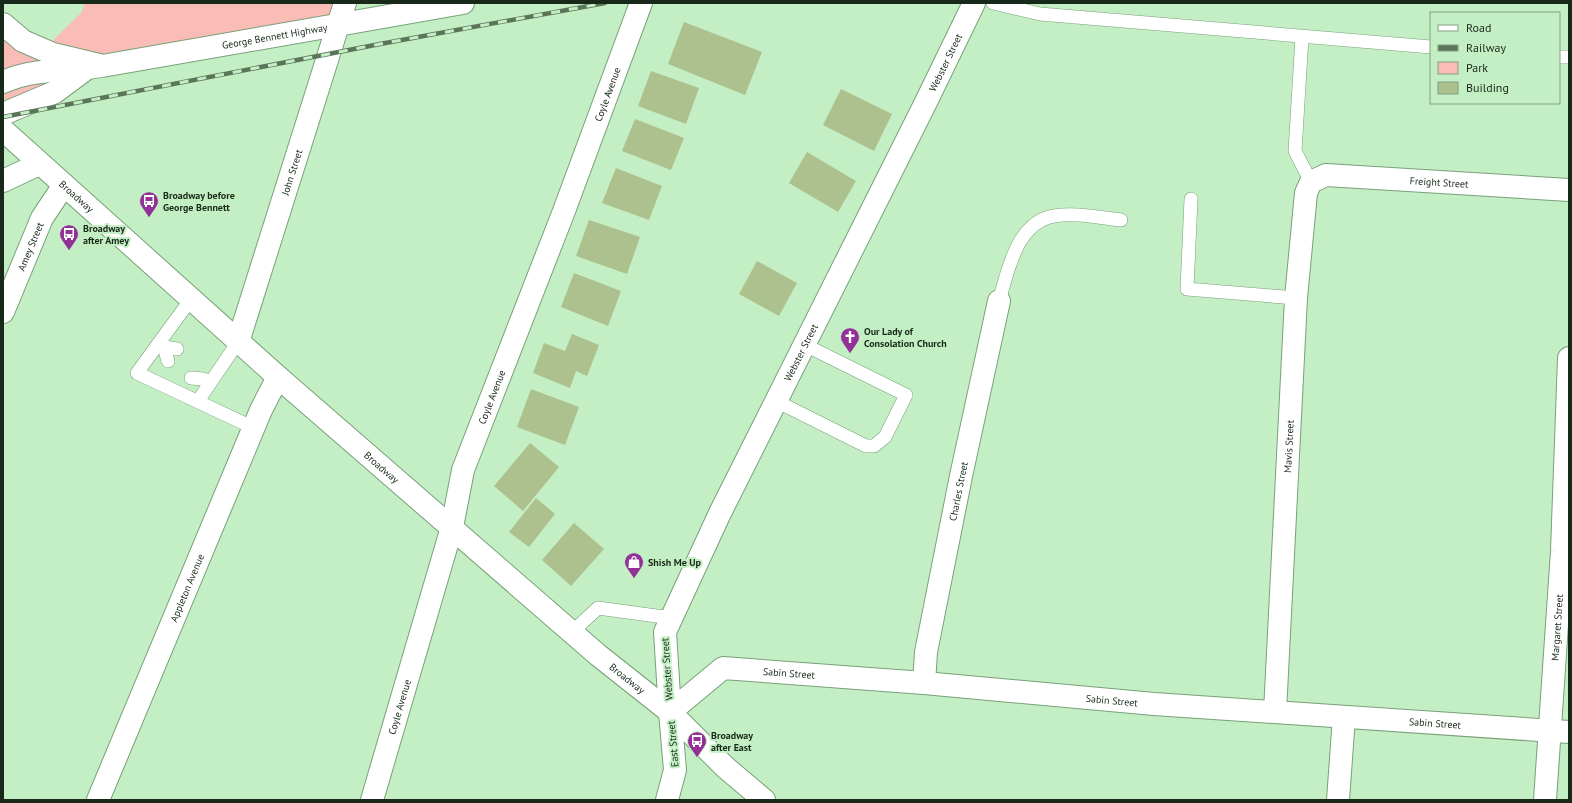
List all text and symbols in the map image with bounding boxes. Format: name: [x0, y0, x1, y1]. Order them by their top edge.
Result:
legend: [1430, 12, 1560, 104]
street label: George Bennett Highway: [221, 20, 329, 51]
text: Road: [1466, 20, 1491, 35]
street label: Webster Street: [926, 31, 965, 93]
text: Railway: [1466, 40, 1506, 55]
text: Park: [1466, 60, 1488, 75]
street label: Coyle Avenue: [591, 65, 623, 123]
text: Building: [1466, 80, 1509, 95]
street label: John Street: [278, 147, 305, 198]
street label: Freight Street: [1409, 174, 1470, 190]
street label: Broadway: [57, 177, 97, 215]
place label: Broadway before George Bennett: [163, 189, 235, 214]
bus stop icon: Broadway before George Bennett: [138, 190, 160, 218]
street label: Amey Street: [14, 220, 46, 273]
place label: Broadway after Amey: [83, 222, 129, 247]
bus stop icon: Broadway after Amey: [58, 223, 80, 251]
street label: Webster Street: [781, 321, 821, 383]
place label: Our Lady of Consolation Church: [864, 325, 947, 350]
church icon: Our Lady of Consolation Church: [839, 326, 861, 354]
street label: Coyle Avenue: [475, 368, 508, 426]
street label: Mavis Street: [1281, 419, 1296, 473]
street label: Broadway: [362, 448, 402, 486]
street label: Charles Street: [946, 460, 971, 522]
shop icon: Shish Me Up: [623, 551, 645, 579]
street label: Appleton Avenue: [167, 552, 207, 624]
place label: Shish Me Up: [648, 556, 702, 569]
street label: Margaret Street: [1548, 593, 1566, 661]
street label: Webster Street: [658, 637, 676, 701]
street label: Broadway: [607, 660, 648, 697]
street label: Sabin Street: [762, 664, 816, 681]
street label: Coyle Avenue: [385, 678, 414, 736]
street label: Sabin Street: [1085, 691, 1139, 709]
street label: Sabin Street: [1409, 715, 1462, 731]
street label: East Street: [664, 720, 681, 768]
place label: Broadway after East: [711, 729, 753, 754]
bus stop icon: Broadway after East: [686, 730, 708, 758]

